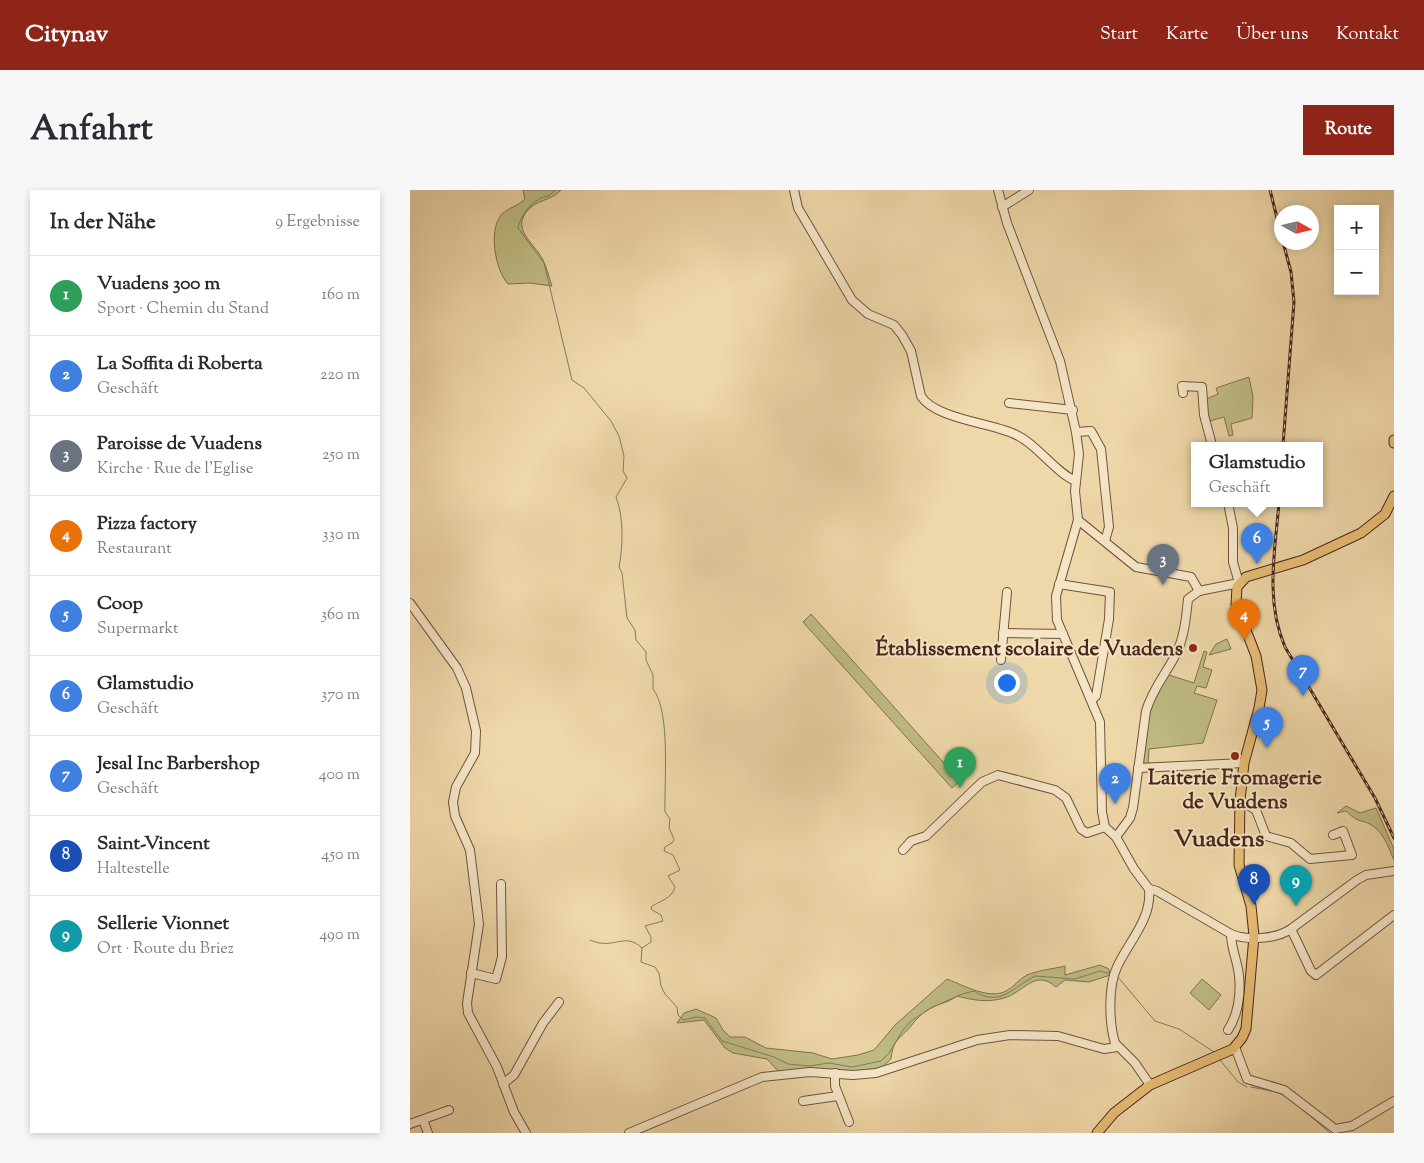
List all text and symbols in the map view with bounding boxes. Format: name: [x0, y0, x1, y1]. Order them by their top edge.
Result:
text: Citynav: [25, 18, 108, 52]
text: Start: [1100, 22, 1138, 48]
text: Karte: [1166, 22, 1208, 48]
text: Über uns: [1236, 22, 1308, 48]
text: Kontakt: [1336, 22, 1399, 48]
text: Anfahrt: [30, 105, 153, 156]
button: Route: [1303, 105, 1394, 155]
north arrow: [1274, 205, 1319, 250]
map controls: [1334, 205, 1379, 295]
button: +: [1334, 205, 1379, 250]
text: In der Nähe: [50, 208, 156, 238]
text: 9 Ergebnisse: [275, 211, 360, 234]
button: −: [1334, 250, 1379, 295]
text: Vuadens 300 m: [97, 271, 220, 298]
text: 1: [63, 284, 69, 307]
text: 160 m: [322, 284, 360, 307]
text: Sport · Chemin du Stand: [97, 298, 269, 321]
text: La Soffita di Roberta: [97, 351, 263, 378]
text: 2: [62, 364, 70, 387]
text: 220 m: [320, 364, 360, 387]
text: Geschäft: [97, 378, 159, 401]
text: Paroisse de Vuadens: [97, 431, 262, 458]
popup: [1191, 442, 1323, 507]
text: 3: [63, 444, 69, 467]
text: 250 m: [322, 444, 360, 467]
text: Glamstudio: [1209, 450, 1305, 477]
text: Kirche · Rue de l'Eglise: [97, 458, 253, 481]
text: Geschäft: [1209, 477, 1270, 500]
text: Pizza factory: [97, 511, 197, 538]
pin: 6: [1241, 523, 1273, 564]
text: 4: [62, 524, 70, 547]
text: 330 m: [322, 524, 360, 547]
text: Restaurant: [97, 538, 172, 561]
pin: 3: [1147, 544, 1179, 585]
text: Coop: [97, 591, 143, 618]
pin: 4: [1228, 599, 1260, 640]
text: 5: [63, 604, 69, 627]
text: 360 m: [321, 604, 360, 627]
text: Supermarkt: [97, 618, 178, 641]
place label: Établissement scolaire de Vuadens: [875, 635, 1183, 665]
marker: Établissement scolaire de Vuadens: [1187, 642, 1199, 654]
pin: 7: [1287, 655, 1319, 696]
your location: [994, 670, 1020, 696]
text: Glamstudio: [97, 671, 194, 698]
text: 6: [62, 684, 70, 707]
text: 370 m: [321, 684, 360, 707]
text: Geschäft: [97, 698, 159, 721]
pin: 5: [1251, 707, 1283, 748]
pin: 1: [944, 747, 976, 788]
marker: Laiterie Fromagerie de Vuadens: [1229, 750, 1241, 762]
text: Jesal Inc Barbershop: [97, 751, 260, 778]
pin: 2: [1099, 763, 1131, 804]
text: 7: [62, 764, 70, 787]
text: 400 m: [319, 764, 360, 787]
place label: Laiterie Fromagerie de Vuadens: [1148, 764, 1322, 818]
text: Geschäft: [97, 778, 159, 801]
district label: Vuadens: [1174, 823, 1264, 857]
text: Saint-Vincent: [97, 831, 210, 858]
text: 8: [62, 844, 70, 867]
text: 450 m: [321, 844, 360, 867]
text: Haltestelle: [97, 858, 170, 881]
pin: 8: [1238, 864, 1270, 905]
pin: 9: [1280, 865, 1312, 906]
text: Sellerie Vionnet: [97, 911, 229, 938]
text: 9: [62, 924, 70, 947]
text: 490 m: [319, 924, 360, 947]
text: Ort · Route du Briez: [97, 938, 234, 961]

